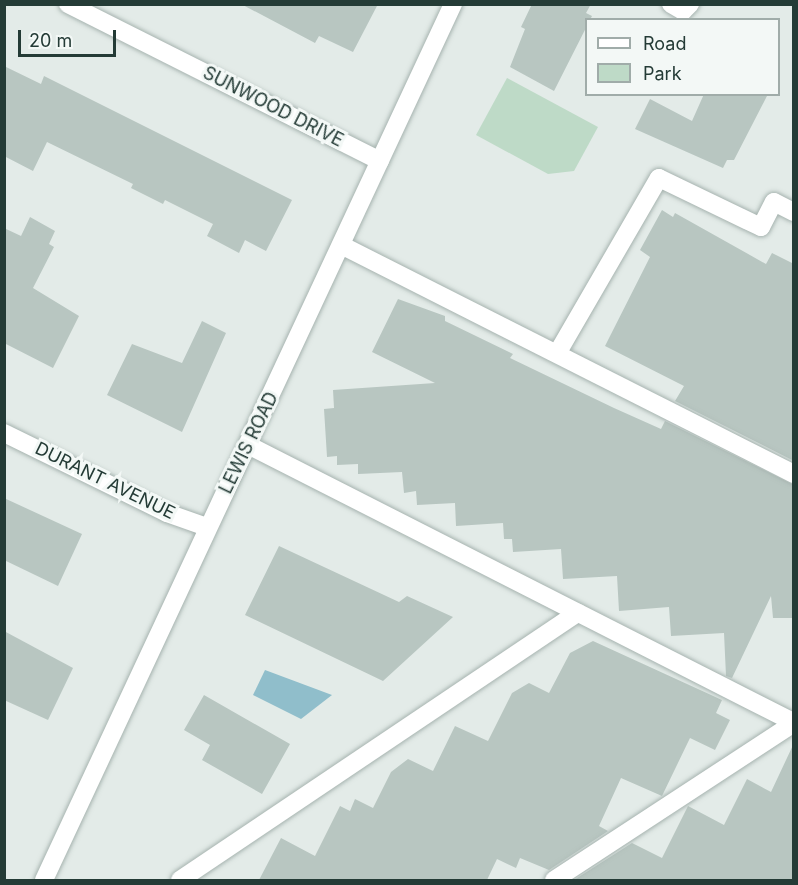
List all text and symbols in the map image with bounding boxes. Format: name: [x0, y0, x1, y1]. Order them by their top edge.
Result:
scale bar: [21, 18, 118, 56]
legend: [585, 18, 780, 96]
text: 20 m: [29, 30, 72, 51]
text: Road: [643, 33, 686, 54]
street label: SUNWOOD DRIVE: [199, 62, 347, 152]
text: Park: [643, 63, 682, 84]
street label: LEWIS ROAD: [215, 389, 283, 497]
street label: DURANT AVENUE: [32, 438, 178, 524]

